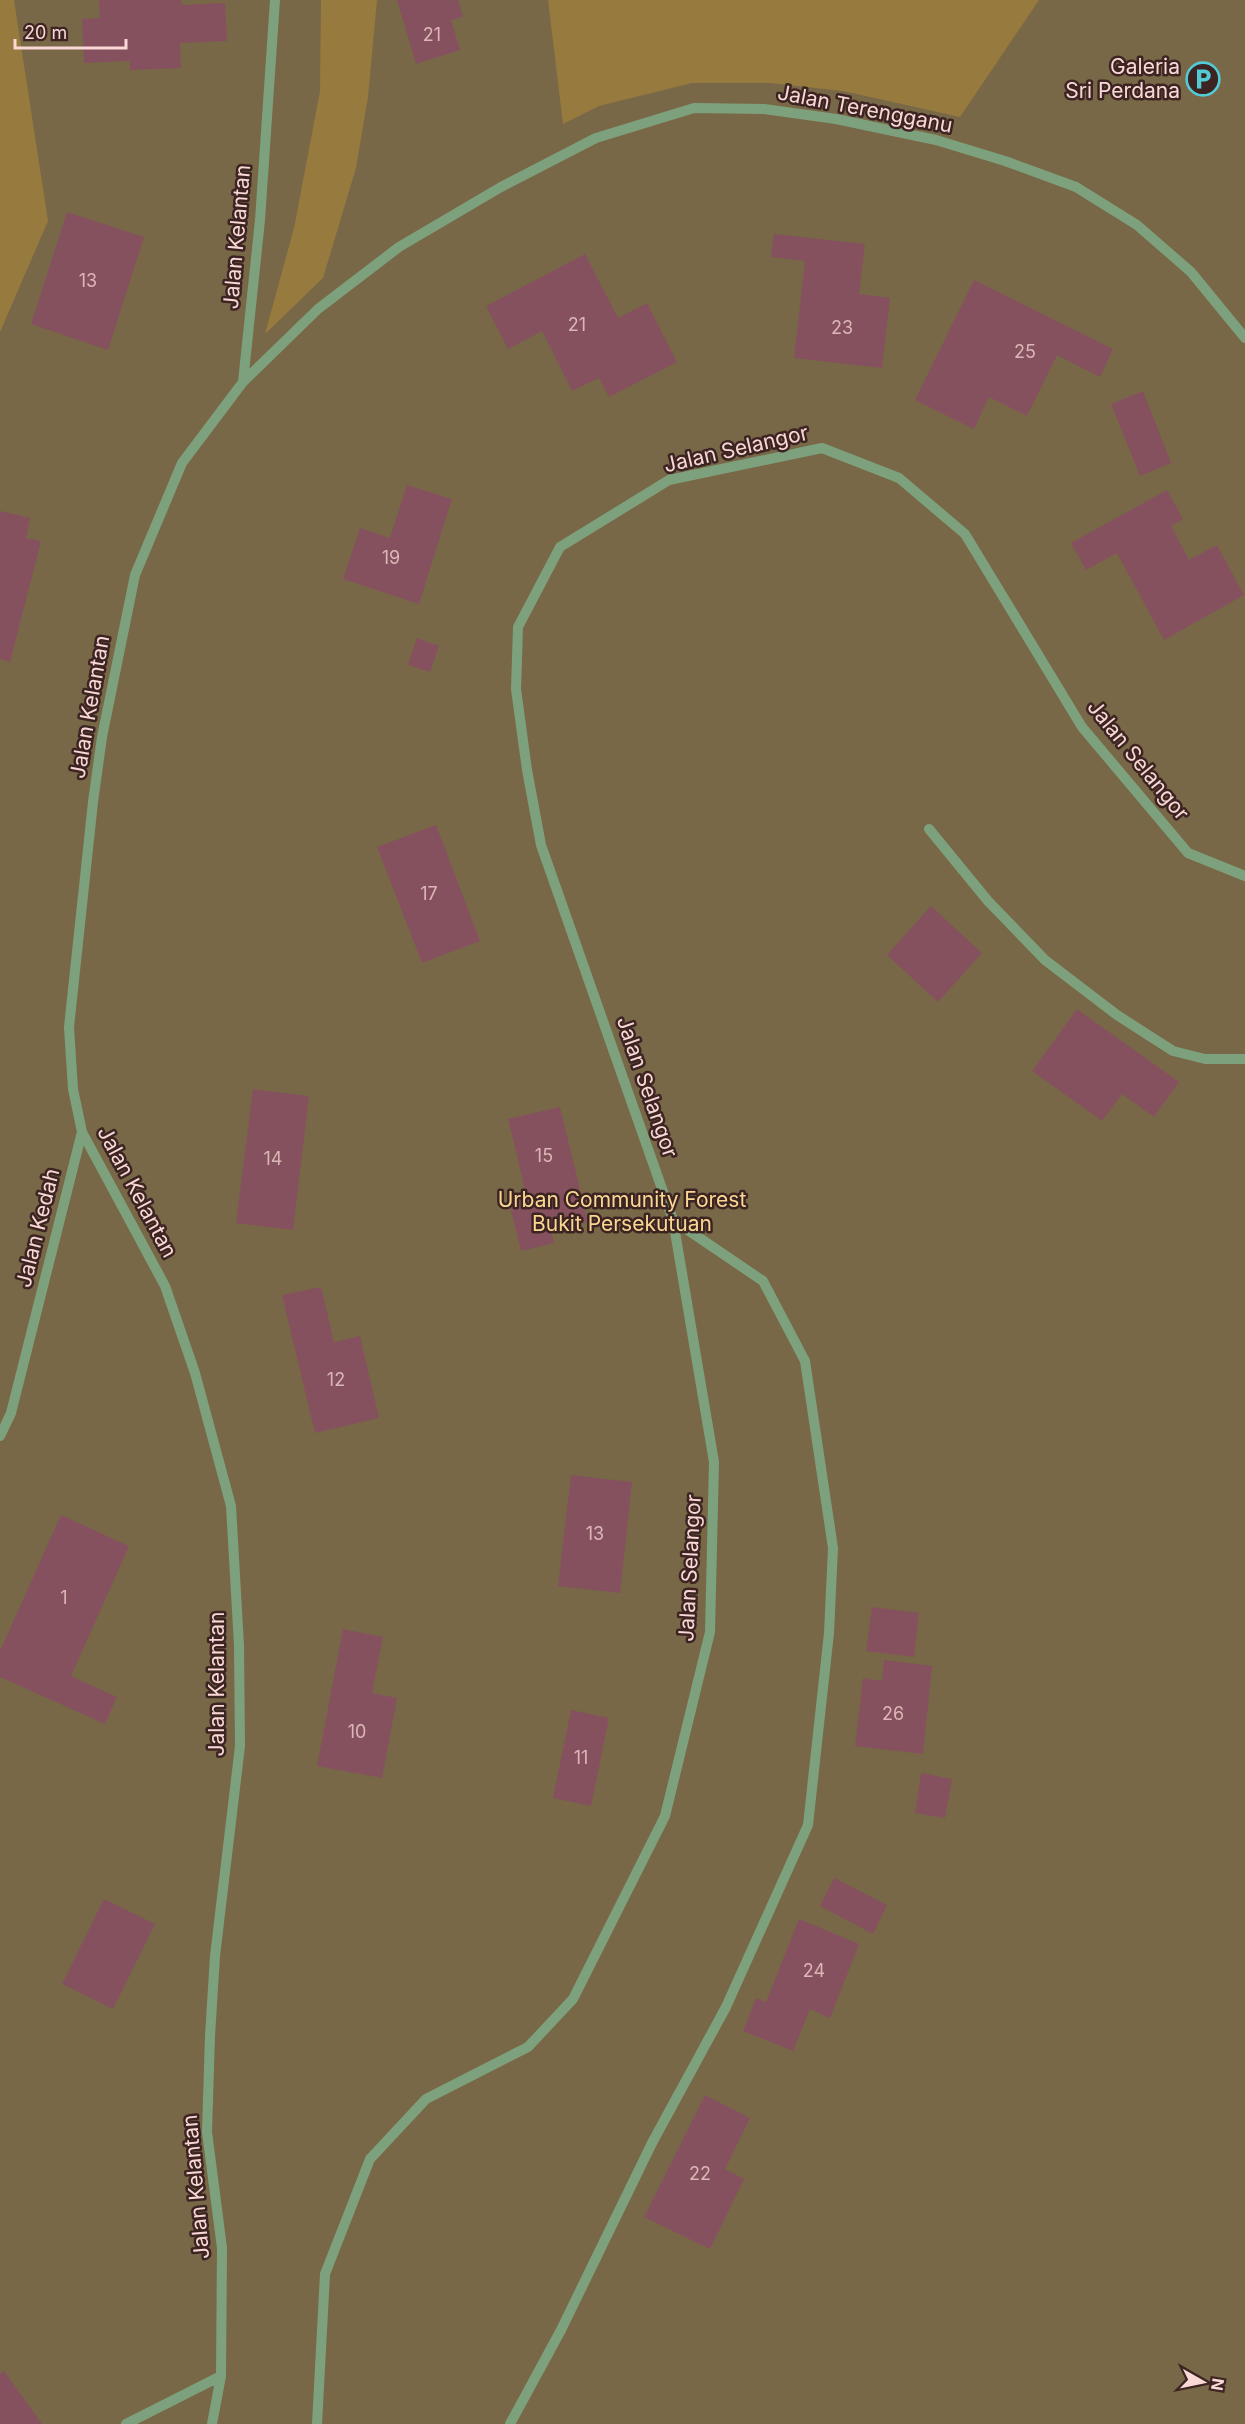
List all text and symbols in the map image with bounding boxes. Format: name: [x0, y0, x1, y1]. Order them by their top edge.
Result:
scale bar: [15, 12, 126, 50]
text: 20 m: [24, 22, 67, 43]
house number: 21: [423, 24, 441, 45]
place label: Galeria Sri Perdana: [1065, 54, 1180, 103]
parking icon: Galeria Sri Perdana: [1185, 61, 1221, 97]
street label: Jalan Terengganu: [775, 79, 955, 138]
street label: Jalan Kelantan: [218, 164, 255, 310]
house number: 13: [79, 270, 97, 291]
house number: 21: [568, 314, 586, 335]
house number: 23: [831, 317, 853, 338]
house number: 25: [1014, 341, 1036, 362]
street label: Jalan Selangor: [661, 420, 811, 477]
house number: 19: [382, 547, 400, 568]
street label: Jalan Kelantan: [65, 633, 114, 780]
street label: Jalan Selangor: [1082, 695, 1195, 825]
house number: 17: [420, 883, 438, 904]
street label: Jalan Selangor: [612, 1013, 683, 1161]
street label: Jalan Kelantan: [92, 1122, 183, 1262]
house number: 15: [535, 1145, 553, 1166]
house number: 14: [264, 1148, 282, 1169]
street label: Jalan Kedah: [11, 1166, 64, 1290]
park label: Urban Community Forest Bukit Persekutuan: [498, 1187, 746, 1236]
house number: 12: [327, 1369, 345, 1390]
street label: Jalan Selangor: [673, 1494, 706, 1642]
house number: 13: [586, 1523, 604, 1544]
house number: 1: [60, 1587, 68, 1608]
street label: Jalan Kelantan: [204, 1612, 229, 1756]
house number: 26: [882, 1703, 904, 1724]
house number: 10: [348, 1721, 366, 1742]
house number: 11: [574, 1747, 588, 1768]
house number: 24: [803, 1960, 825, 1981]
street label: Jalan Kelantan: [177, 2114, 214, 2260]
house number: 22: [689, 2163, 711, 2184]
north arrow: [1173, 2352, 1233, 2412]
text: N: [1207, 2377, 1229, 2392]

